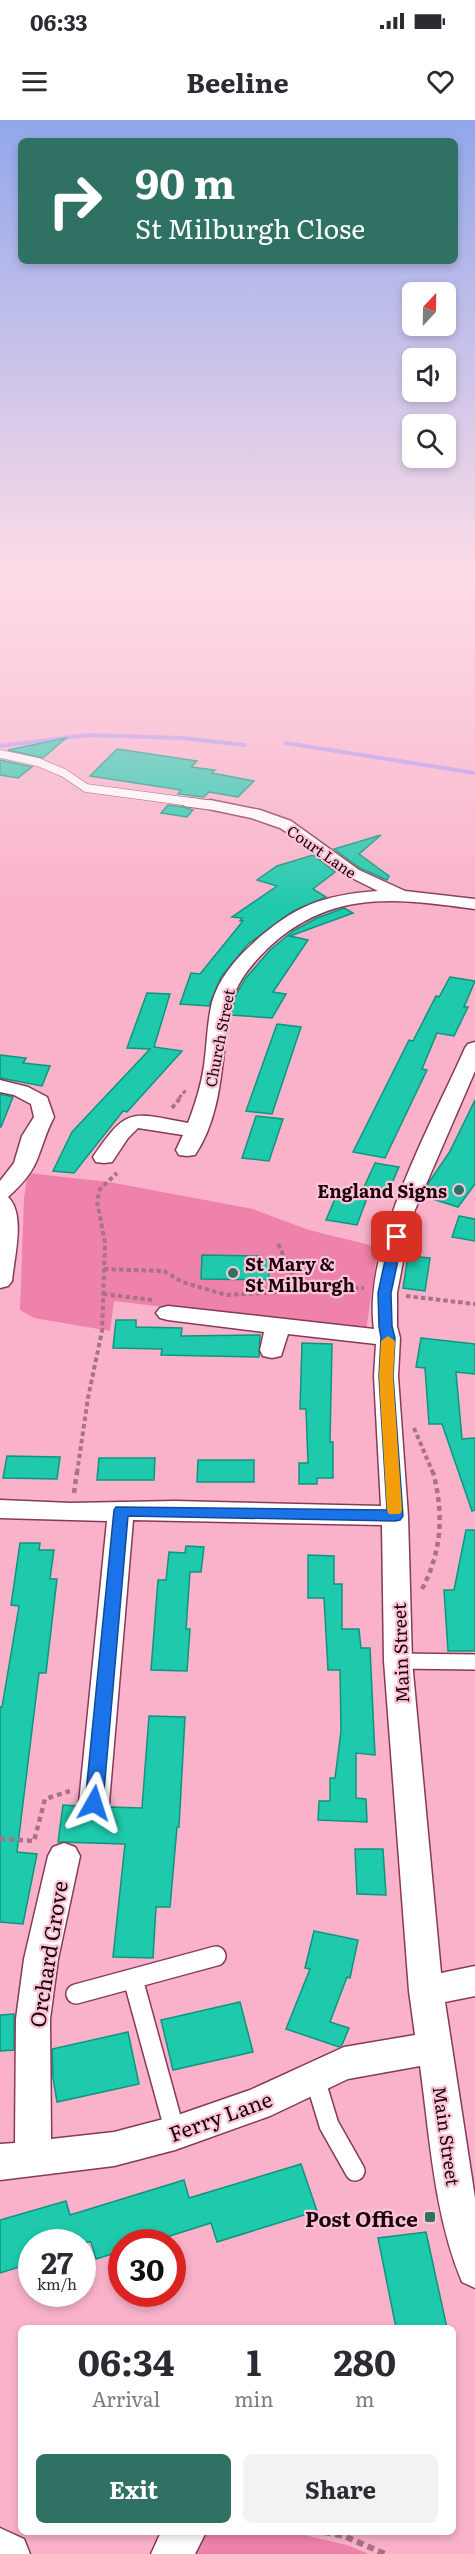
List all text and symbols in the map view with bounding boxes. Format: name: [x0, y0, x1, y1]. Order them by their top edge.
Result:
text: 06:33: [30, 5, 88, 38]
text: Beeline: [186, 61, 289, 101]
icon: menu: [18, 65, 51, 98]
icon: heart: [424, 65, 457, 98]
text: 90 m: [135, 150, 235, 212]
icon: right: [36, 162, 114, 240]
text: St Milburgh Close: [135, 207, 365, 247]
north arrow: [402, 282, 456, 336]
map controls: [402, 282, 456, 468]
button: sound: [402, 348, 456, 402]
button: search: [402, 414, 456, 468]
street label: Court Lane: [283, 819, 362, 883]
street label: Church Street: [198, 987, 240, 1089]
place label: England Signs: [317, 1177, 447, 1204]
marker: England Signs: [452, 1183, 466, 1197]
pin: [371, 1211, 422, 1262]
icon: arrive: [380, 1220, 413, 1253]
place label: St Mary & St Milburgh: [245, 1250, 355, 1298]
marker: St Mary & St Milburgh: [226, 1266, 240, 1280]
street label: Main Street: [385, 1602, 415, 1704]
position arrow: [62, 1771, 126, 1835]
street label: Orchard Grove: [20, 1878, 74, 2030]
street label: Ferry Lane: [164, 2082, 276, 2148]
street label: Main Street: [427, 2084, 467, 2188]
place label: Post Office: [305, 2202, 418, 2233]
marker: Post Office: [423, 2210, 437, 2224]
speed limit sign: 30: [108, 2229, 186, 2307]
text: 27: [41, 2239, 73, 2283]
text: km/h: [37, 2272, 77, 2295]
text: 06:34: [78, 2334, 174, 2387]
text: 1: [246, 2334, 261, 2387]
text: 280: [333, 2334, 396, 2387]
text: Arrival: [92, 2383, 160, 2413]
text: min: [234, 2383, 274, 2413]
text: m: [355, 2383, 374, 2413]
button: Exit: [36, 2454, 231, 2523]
button: Share: [243, 2454, 438, 2523]

